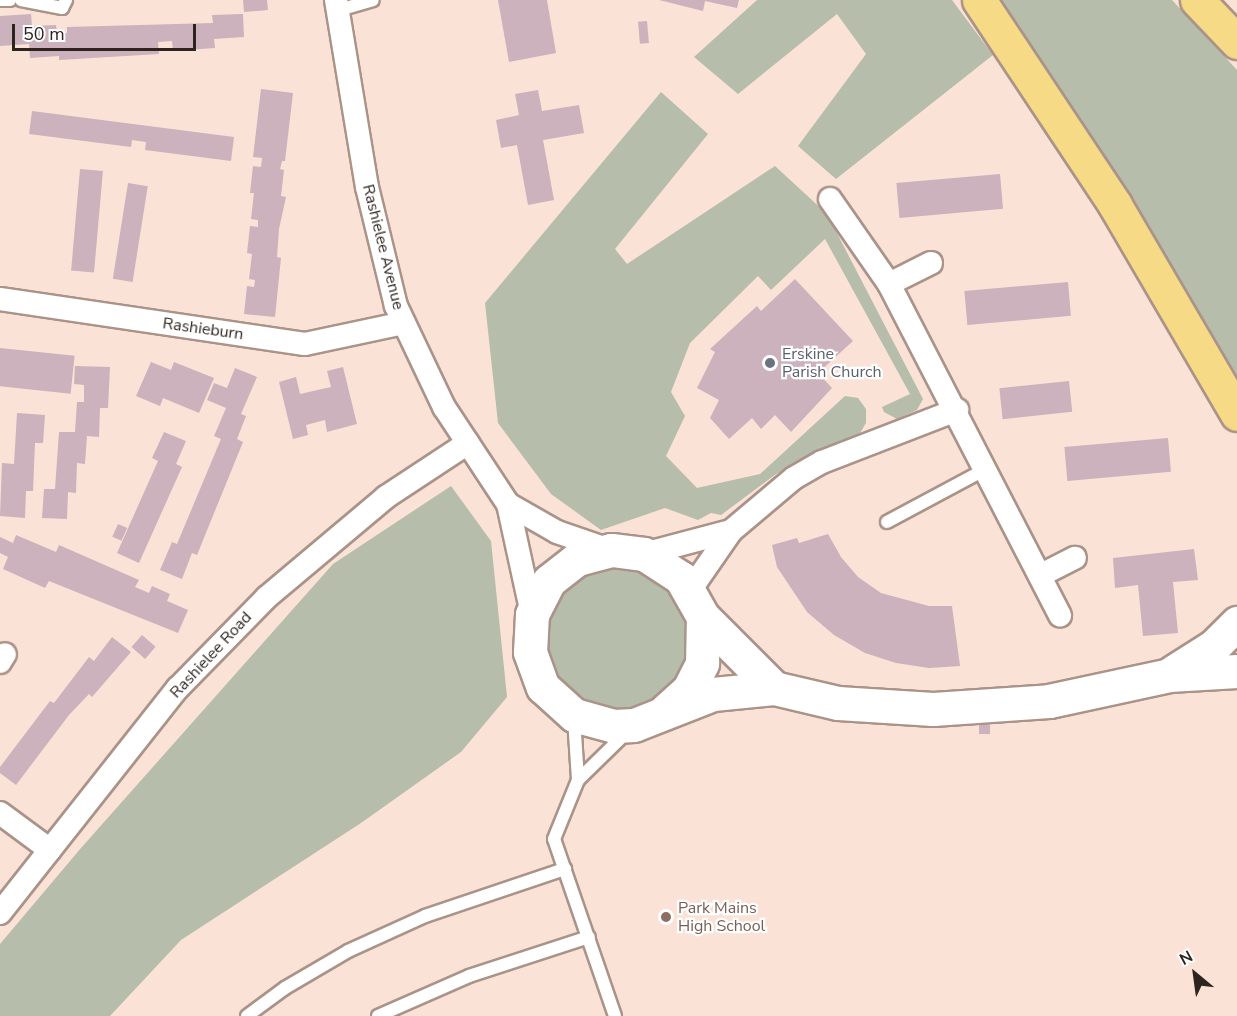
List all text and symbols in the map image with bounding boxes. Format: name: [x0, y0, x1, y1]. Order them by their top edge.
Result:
scale bar: [15, 12, 200, 50]
text: 50 m: [23, 22, 65, 46]
street label: Rashielee Avenue: [358, 182, 408, 312]
street label: Rashieburn: [161, 314, 245, 344]
place label: Erskine Parish Church: [782, 344, 882, 382]
marker: Erskine Parish Church: [763, 356, 777, 370]
street label: Rashielee Road: [166, 608, 256, 702]
place label: Park Mains High School: [678, 898, 765, 936]
marker: Park Mains High School: [659, 910, 673, 924]
north arrow: [1165, 944, 1225, 1004]
text: N: [1176, 946, 1197, 971]

